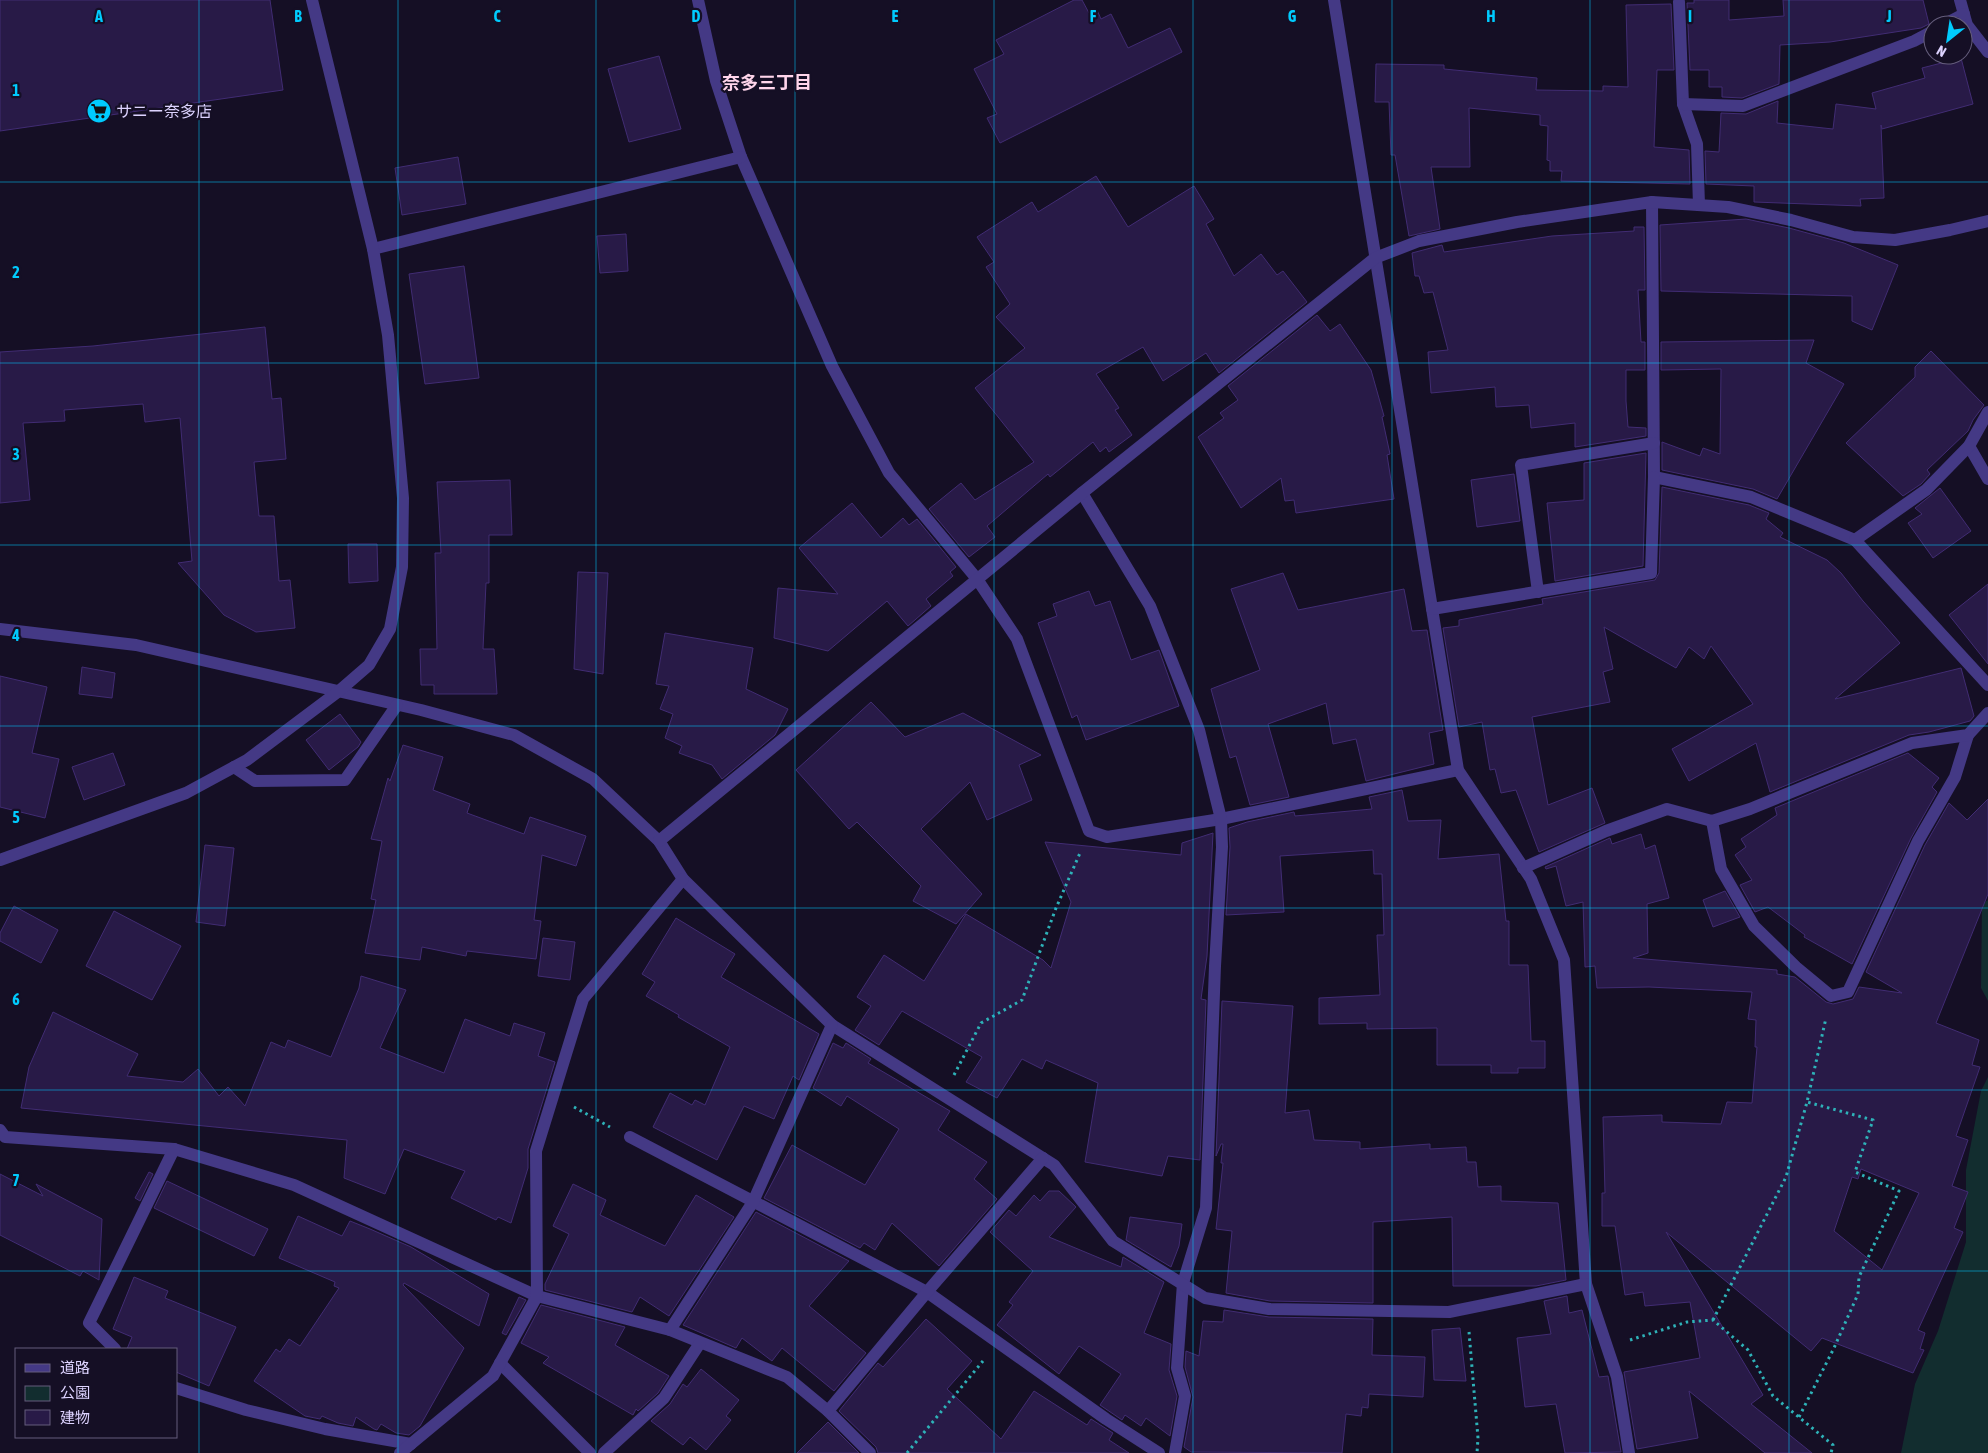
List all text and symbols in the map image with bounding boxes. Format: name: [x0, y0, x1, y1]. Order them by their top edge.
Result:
text: A: [94, 7, 103, 25]
text: B: [294, 7, 302, 25]
text: C: [493, 7, 501, 25]
text: D: [692, 7, 701, 25]
text: E: [892, 7, 899, 25]
text: F: [1090, 7, 1097, 25]
text: G: [1288, 7, 1297, 25]
text: H: [1486, 7, 1496, 25]
text: I: [1688, 7, 1692, 25]
text: J: [1885, 7, 1892, 25]
north arrow: [1923, 15, 1973, 65]
text: N: [1934, 42, 1949, 60]
district label: 奈多三丁目: [722, 72, 812, 93]
text: 1: [12, 81, 20, 99]
supermarket icon: サニー奈多店: [86, 98, 112, 124]
place label: サニー奈多店: [116, 102, 212, 120]
text: 2: [12, 263, 20, 281]
text: 3: [12, 445, 20, 463]
text: 4: [11, 626, 20, 644]
text: 5: [12, 808, 20, 826]
text: 6: [12, 990, 20, 1008]
text: 7: [12, 1171, 20, 1189]
legend: [15, 1348, 178, 1438]
text: 道路: [60, 1359, 90, 1376]
text: 公園: [60, 1384, 90, 1401]
text: 建物: [60, 1409, 90, 1426]

